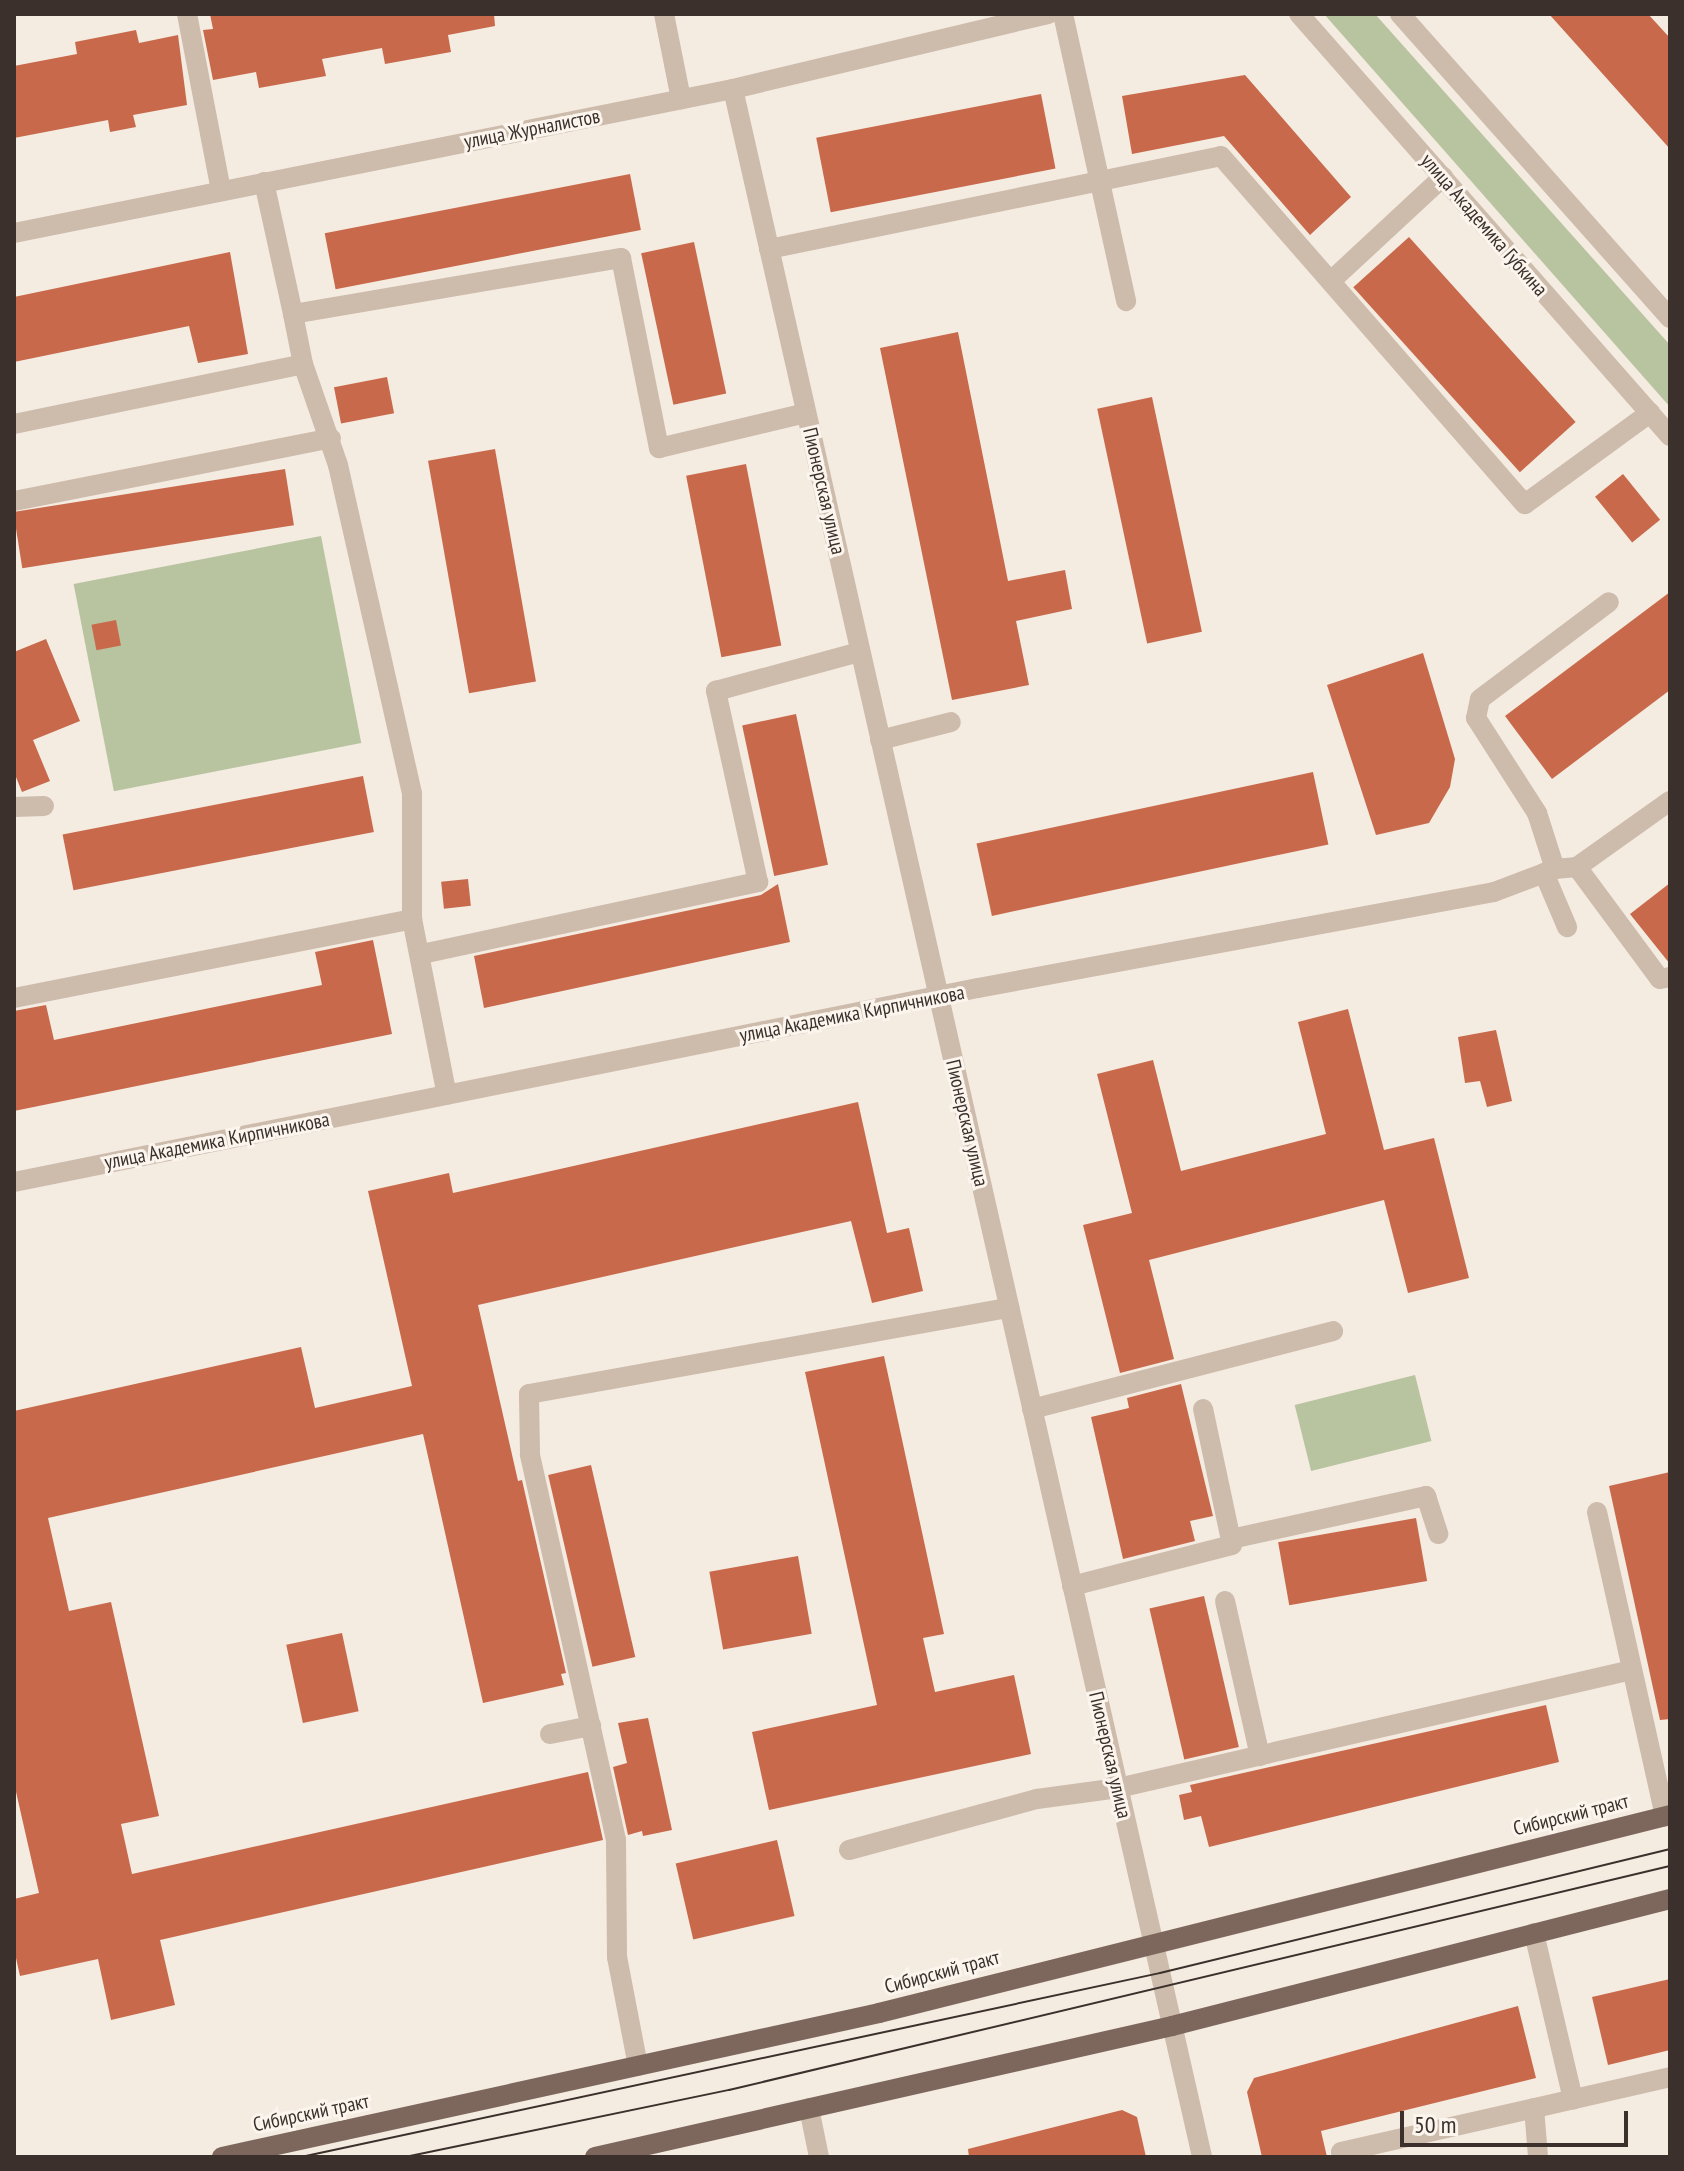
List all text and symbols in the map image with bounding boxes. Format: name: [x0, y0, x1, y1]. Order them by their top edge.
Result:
street label: улица Журналистов: [462, 104, 602, 154]
street label: улица Академика Губкина: [1415, 149, 1553, 301]
street label: Пионерская улица: [798, 425, 850, 557]
street label: улица Академика Кирпичникова: [737, 980, 967, 1048]
street label: Пионерская улица: [941, 1057, 993, 1189]
street label: улица Академика Кирпичникова: [102, 1107, 332, 1175]
street label: Пионерская улица: [1084, 1689, 1136, 1821]
street label: Сибирский тракт: [1511, 1789, 1631, 1841]
street label: Сибирский тракт: [882, 1945, 1002, 1999]
street label: Сибирский тракт: [251, 2089, 371, 2137]
scale bar: [1404, 2095, 1632, 2145]
text: 50 m: [1414, 2109, 1456, 2140]

